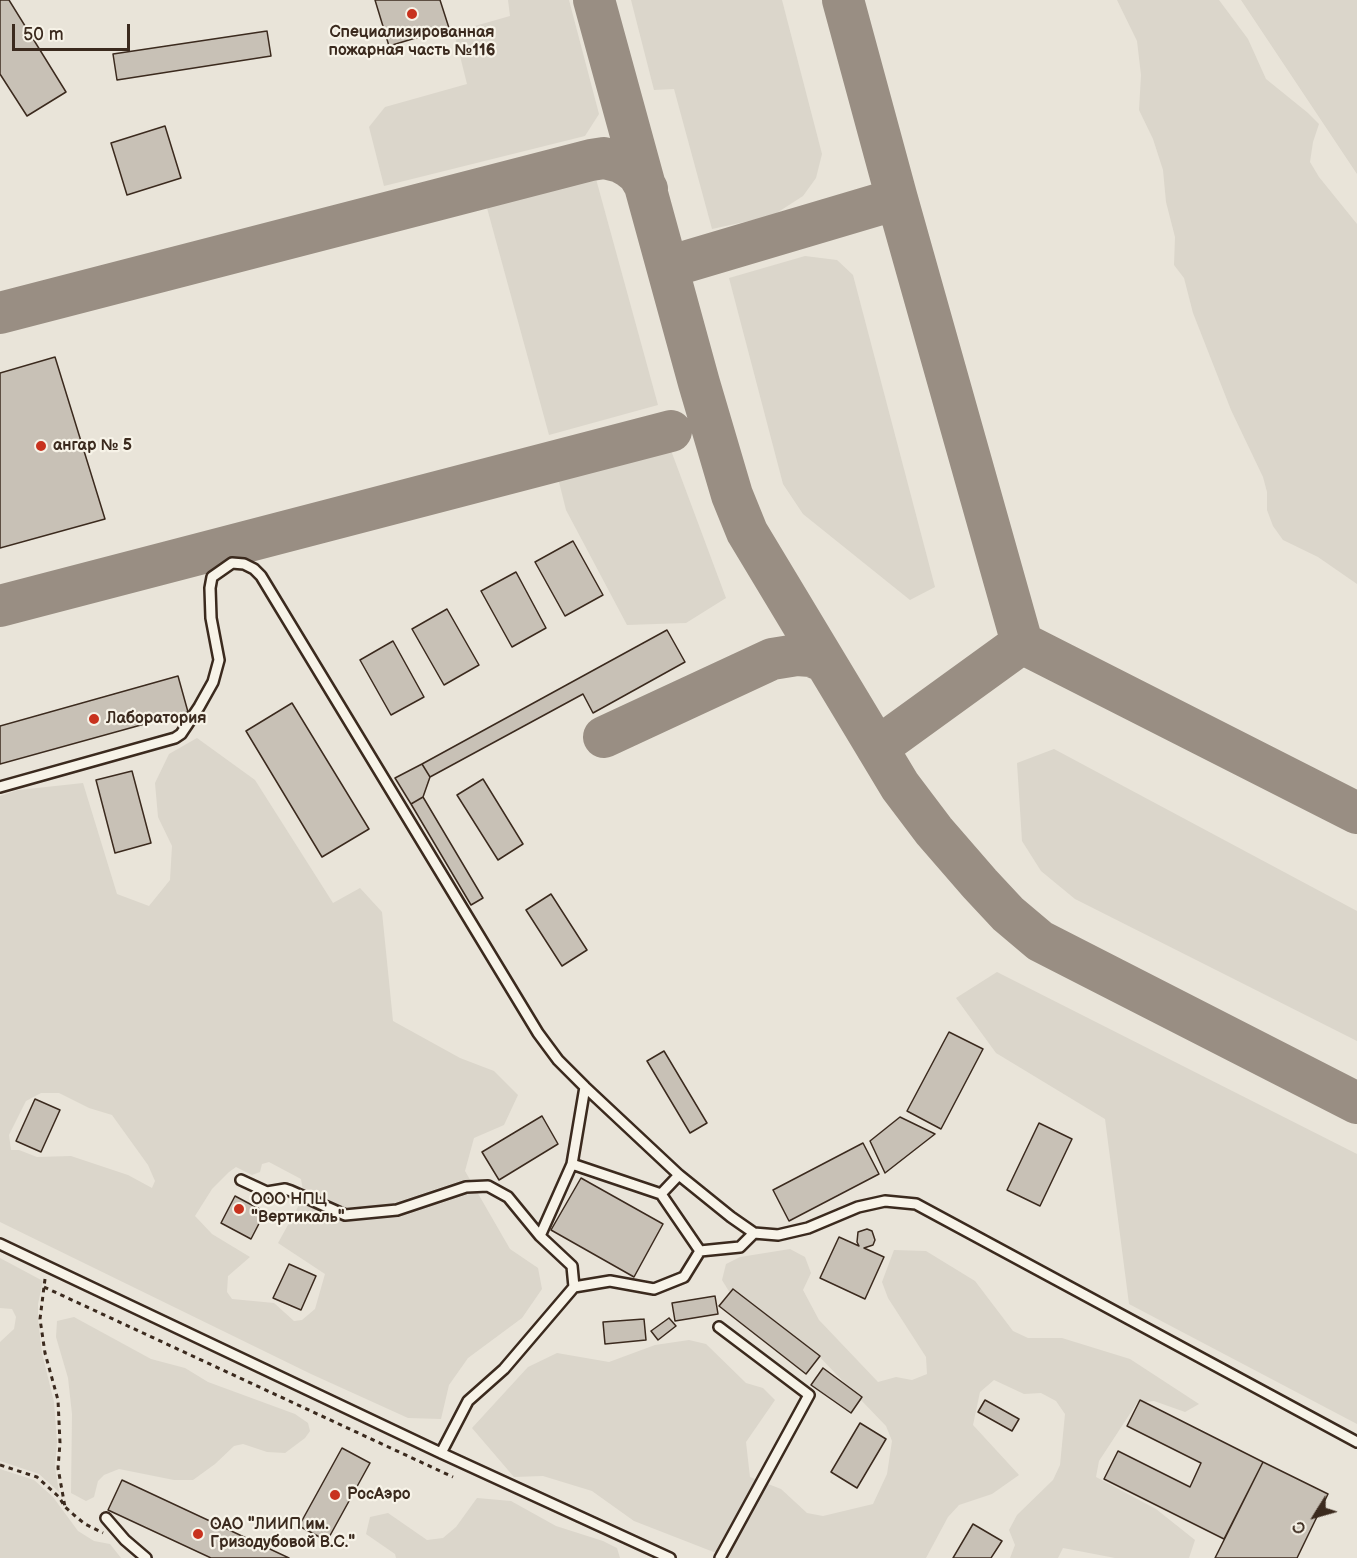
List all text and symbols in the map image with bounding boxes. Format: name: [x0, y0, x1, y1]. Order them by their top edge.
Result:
marker: Специализированная пожарная часть №116: [405, 7, 419, 21]
scale bar: [15, 12, 134, 50]
place label: Специализированная пожарная часть №116: [328, 23, 496, 61]
text: 50 m: [23, 24, 64, 45]
place label: ангар № 5: [53, 436, 132, 456]
marker: ангар № 5: [34, 439, 48, 453]
place label: Лаборатория: [106, 709, 206, 729]
marker: Лаборатория: [87, 712, 101, 726]
place label: ООО НПЦ "Вертикаль": [251, 1190, 345, 1228]
marker: ООО НПЦ "Вертикаль": [232, 1202, 246, 1216]
place label: РосАэро: [347, 1485, 411, 1505]
north arrow: [1285, 1486, 1345, 1546]
marker: РосАэро: [328, 1488, 342, 1502]
place label: ОАО "ЛИИП им. Гризодубовой В.С.": [210, 1515, 355, 1553]
text: С: [1289, 1517, 1311, 1537]
marker: ОАО "ЛИИП им. Гризодубовой В.С.": [191, 1527, 205, 1541]

